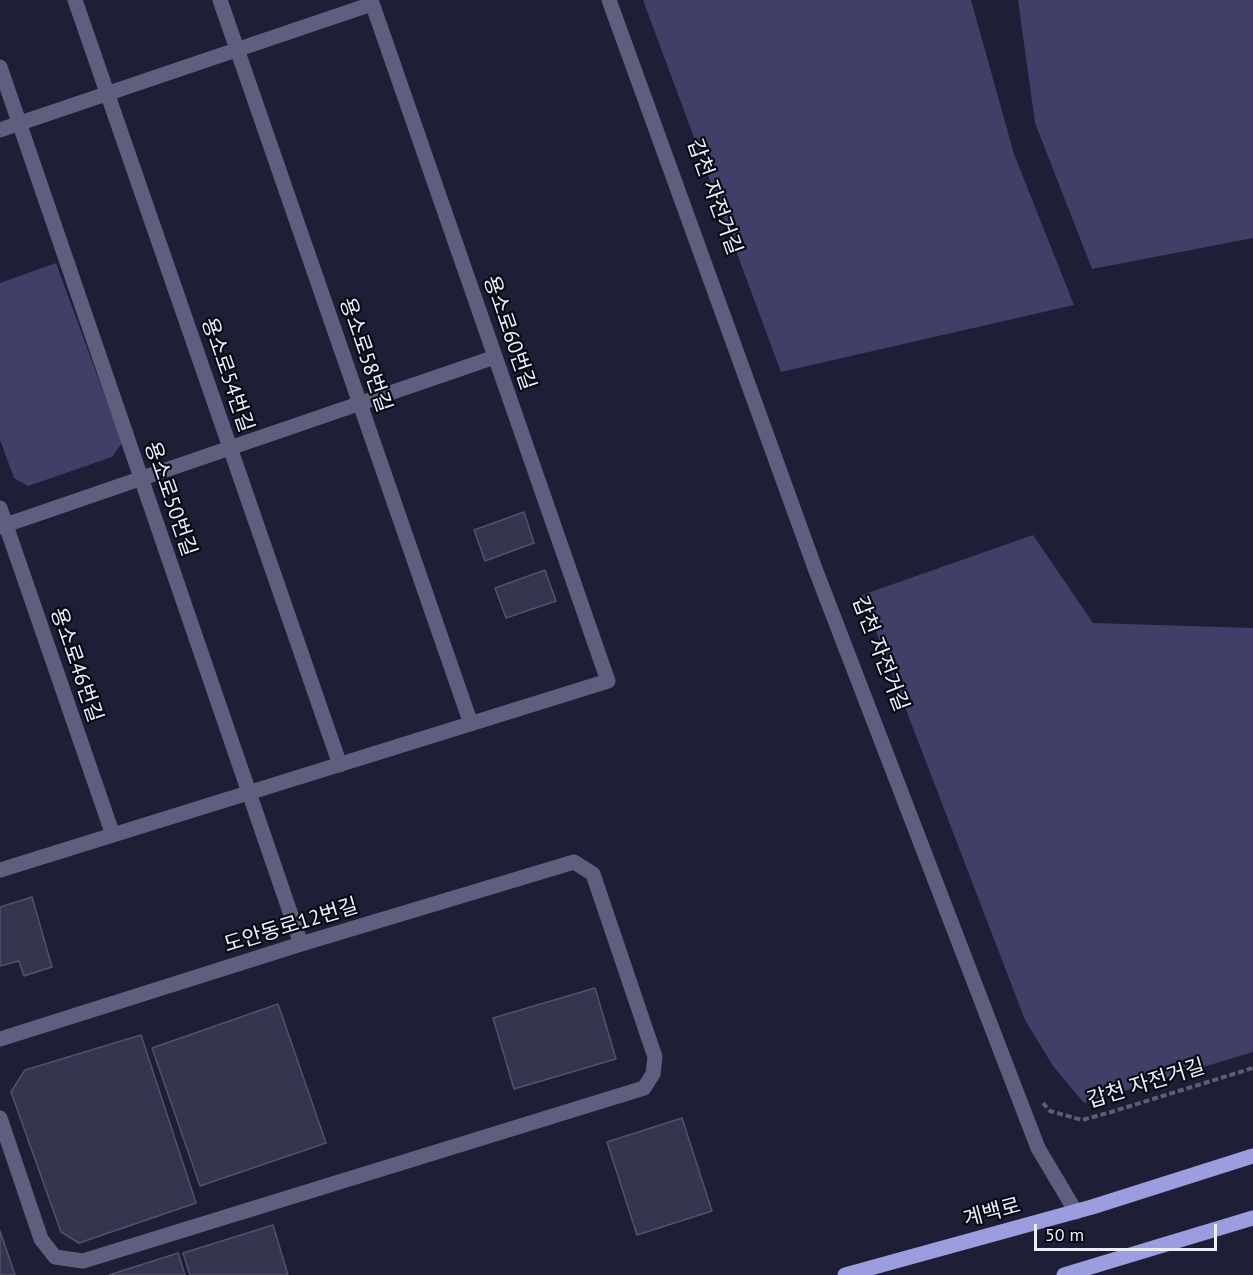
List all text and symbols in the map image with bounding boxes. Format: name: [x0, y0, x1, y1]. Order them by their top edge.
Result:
street label: 갑천 자전거길: [681, 136, 747, 258]
street label: 용소로60번길: [478, 272, 540, 394]
street label: 용소로58번길: [334, 294, 396, 416]
street label: 용소로54번길: [196, 314, 258, 436]
street label: 용소로50번길: [139, 438, 201, 560]
street label: 갑천 자전거길: [846, 593, 914, 715]
street label: 용소로46번길: [45, 604, 107, 726]
street label: 도안동로12번길: [221, 894, 361, 958]
street label: 갑천 자전거길: [1084, 1054, 1208, 1114]
street label: 계백로: [961, 1193, 1023, 1233]
scale bar: [1037, 1212, 1220, 1250]
text: 50 m: [1045, 1223, 1084, 1246]

